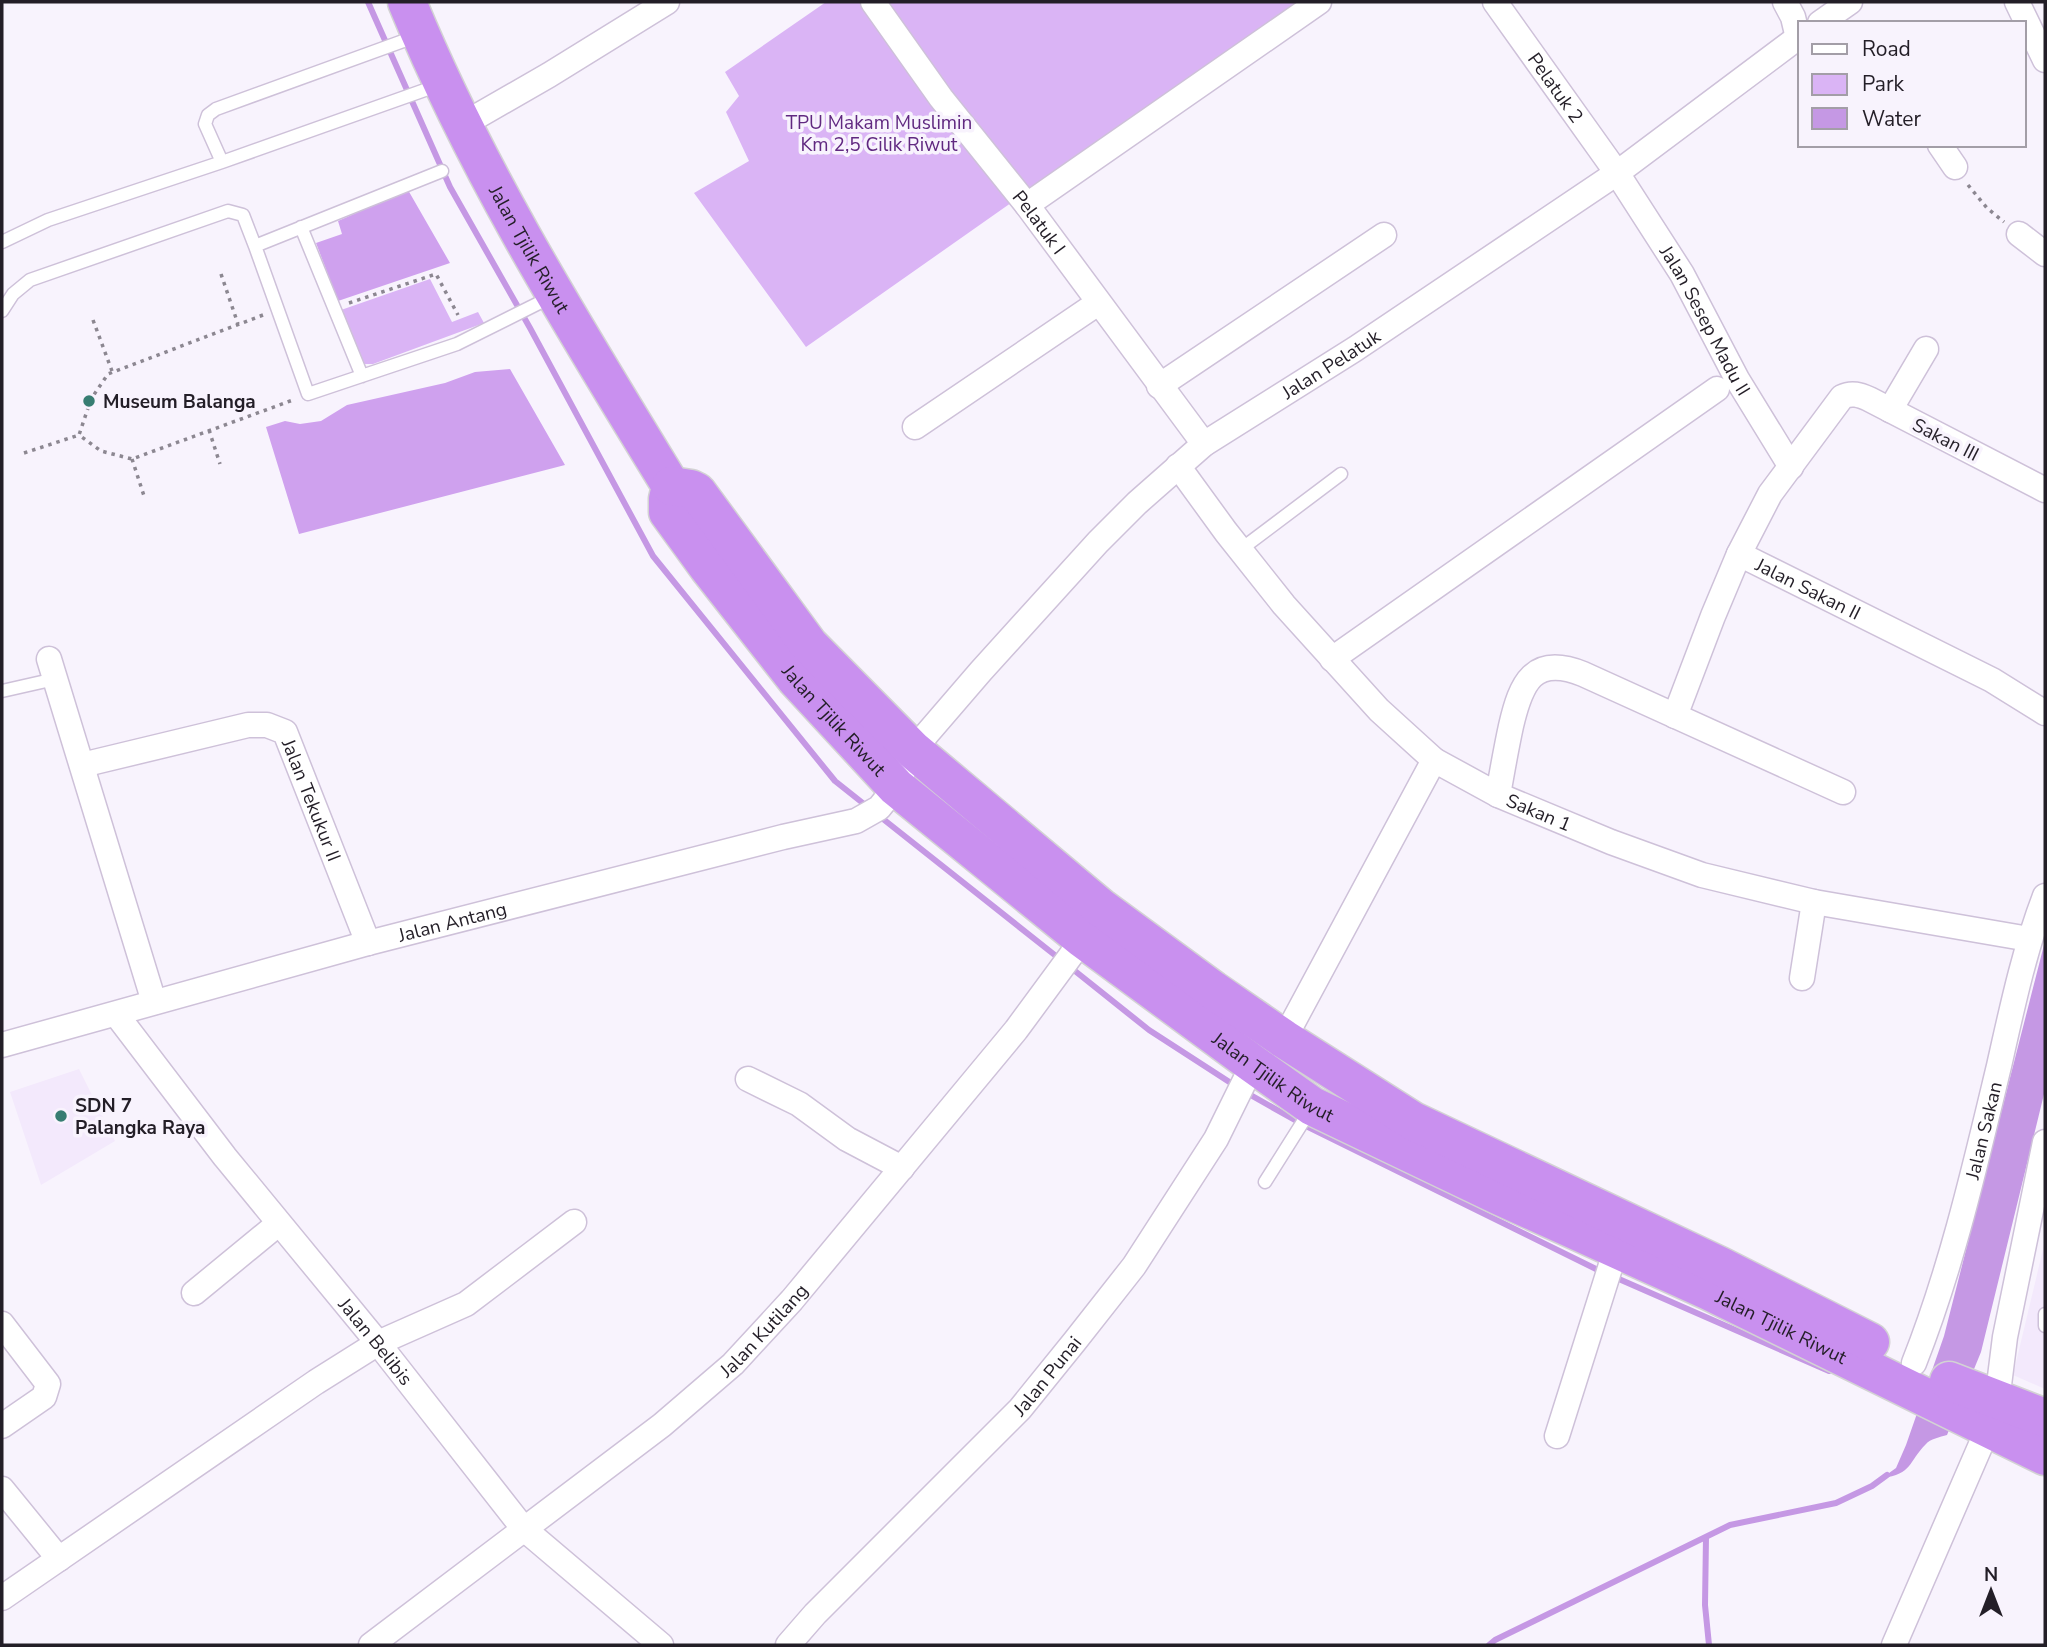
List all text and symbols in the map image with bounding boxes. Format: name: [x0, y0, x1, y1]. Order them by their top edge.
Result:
legend: [1798, 21, 2026, 147]
text: Road: [1862, 35, 1911, 63]
street label: Pelatuk 2: [1521, 48, 1589, 128]
text: Park: [1862, 70, 1904, 98]
text: Water: [1862, 105, 1921, 133]
park label: TPU Makam Muslimin Km 2,5 Cilik Riwut: [786, 110, 972, 158]
street label: Jalan Tjilik Riwut: [482, 180, 576, 319]
street label: Pelatuk I: [1006, 185, 1071, 260]
street label: Jalan Sesep Madu II: [1652, 240, 1756, 401]
street label: Jalan Pelatuk: [1276, 323, 1386, 406]
place label: Museum Balanga: [103, 389, 256, 415]
marker: Museum Balanga: [81, 393, 97, 409]
street label: Sakan III: [1908, 412, 1983, 468]
street label: Jalan Sakan II: [1750, 552, 1865, 627]
street label: Jalan Tjilik Riwut: [775, 659, 892, 782]
street label: Jalan Tekukur II: [275, 734, 347, 865]
street label: Sakan 1: [1502, 788, 1575, 838]
street label: Jalan Antang: [395, 896, 510, 949]
street label: Jalan Tjilik Riwut: [1206, 1026, 1338, 1129]
street label: Jalan Sakan: [1960, 1079, 2009, 1183]
place label: SDN 7 Palangka Raya: [75, 1093, 205, 1141]
marker: SDN 7 Palangka Raya: [53, 1108, 69, 1124]
street label: Jalan Kutilang: [714, 1279, 814, 1384]
street label: Jalan Tjilik Riwut: [1710, 1284, 1851, 1371]
street label: Jalan Belibis: [331, 1292, 418, 1391]
street label: Jalan Punai: [1007, 1331, 1088, 1423]
north arrow: [1956, 1556, 2026, 1626]
text: N: [1984, 1562, 1998, 1588]

